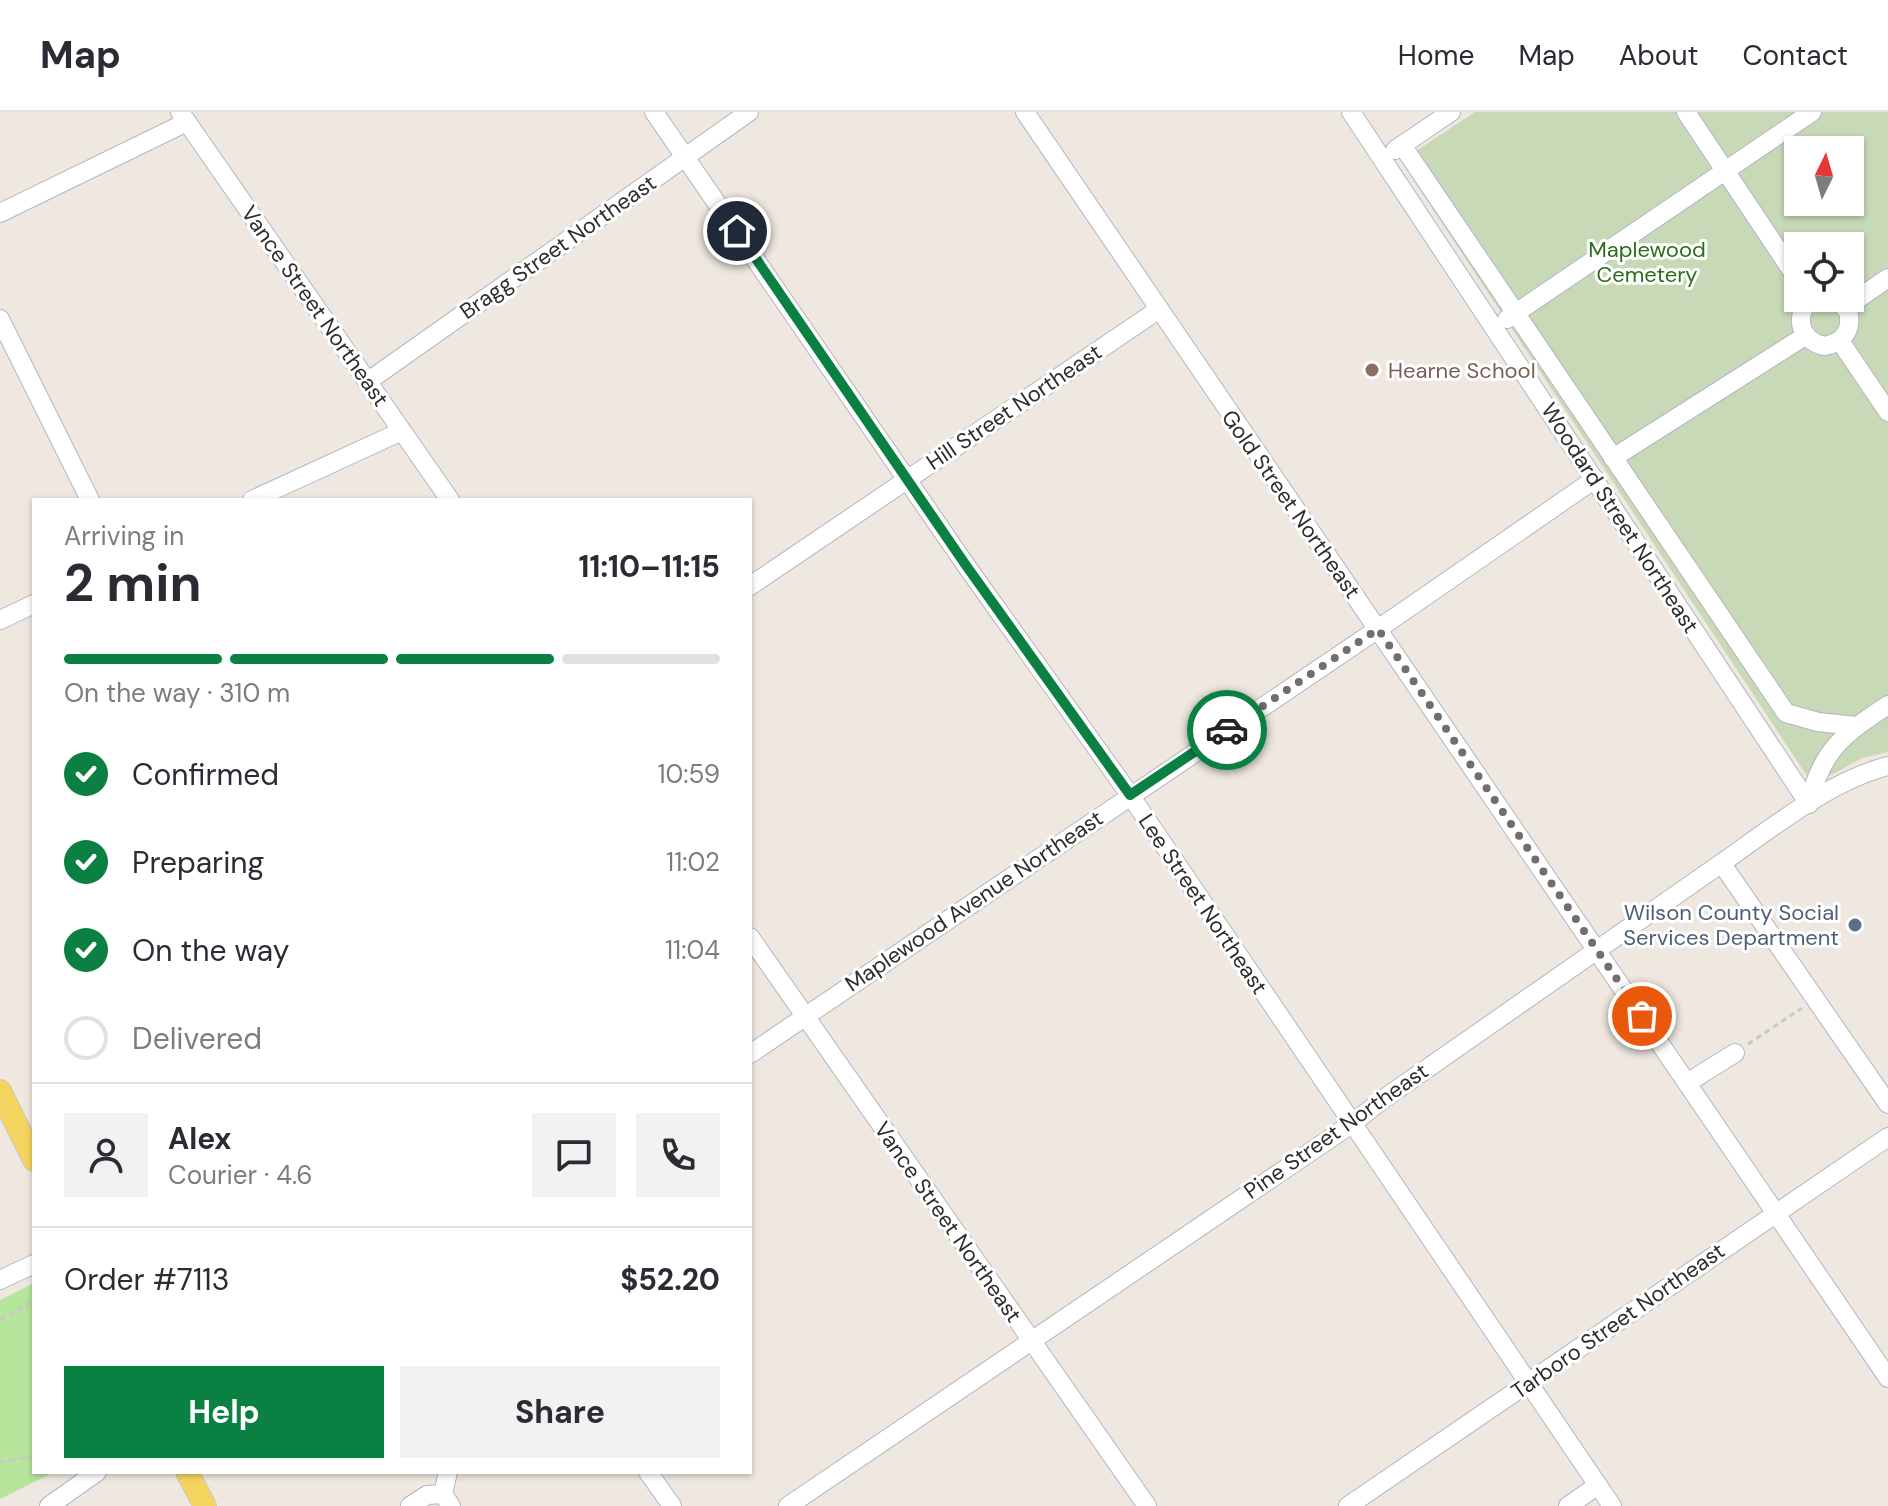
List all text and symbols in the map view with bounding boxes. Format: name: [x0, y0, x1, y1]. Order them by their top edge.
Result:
text: Map: [40, 30, 121, 80]
text: Home: [1398, 37, 1474, 74]
text: Map: [1518, 37, 1575, 74]
text: About: [1619, 37, 1698, 74]
text: Contact: [1742, 37, 1848, 74]
north arrow: [1784, 136, 1864, 216]
map controls: [1784, 136, 1864, 312]
street label: Bragg Street Northeast: [454, 168, 662, 326]
pin: [703, 197, 771, 265]
street label: Vance Street Northeast: [235, 200, 395, 412]
icon: home: [715, 209, 759, 253]
button: locate: [1784, 232, 1864, 312]
park label: Maplewood Cemetery: [1588, 235, 1706, 289]
street label: Hill Street Northeast: [921, 338, 1107, 476]
place label: Hearne School: [1388, 356, 1536, 385]
marker: Hearne School: [1363, 361, 1381, 379]
street label: Woodard Street Northeast: [1535, 397, 1705, 639]
street label: Gold Street Northeast: [1215, 404, 1367, 604]
text: Arriving in: [64, 519, 184, 553]
text: 11:10–11:15: [579, 547, 720, 586]
text: 2 min: [64, 549, 202, 617]
text: On the way · 310 m: [64, 676, 290, 710]
courier: [1187, 690, 1267, 770]
icon: car: [1205, 708, 1249, 752]
icon: check: [64, 752, 108, 796]
text: Confirmed: [132, 755, 279, 794]
text: 10:59: [657, 757, 720, 791]
street label: Maplewood Avenue Northeast: [839, 804, 1109, 998]
street label: Lee Street Northeast: [1132, 808, 1274, 1000]
icon: check: [64, 840, 108, 884]
text: Preparing: [132, 843, 264, 882]
text: 11:02: [666, 845, 720, 879]
place label: Wilson County Social Services Department: [1623, 898, 1839, 952]
marker: Wilson County Social Services Department: [1846, 916, 1864, 934]
icon: check: [64, 928, 108, 972]
text: On the way: [132, 931, 289, 970]
text: 11:04: [665, 933, 720, 967]
pin: [1608, 982, 1676, 1050]
icon: bag: [1620, 994, 1664, 1038]
text: Delivered: [132, 1019, 262, 1058]
street label: Pine Street Northeast: [1238, 1056, 1434, 1206]
button: person: [64, 1113, 148, 1197]
button: chat: [532, 1113, 616, 1197]
button: phone: [636, 1113, 720, 1197]
street label: Vance Street Northeast: [868, 1116, 1028, 1328]
text: Alex: [168, 1119, 231, 1158]
text: Courier · 4.6: [168, 1158, 313, 1192]
street label: Tarboro Street Northeast: [1506, 1236, 1730, 1406]
text: Order #7113: [64, 1260, 229, 1299]
text: $52.20: [620, 1260, 720, 1299]
button: Help: [64, 1366, 384, 1458]
button: Share: [400, 1366, 720, 1458]

